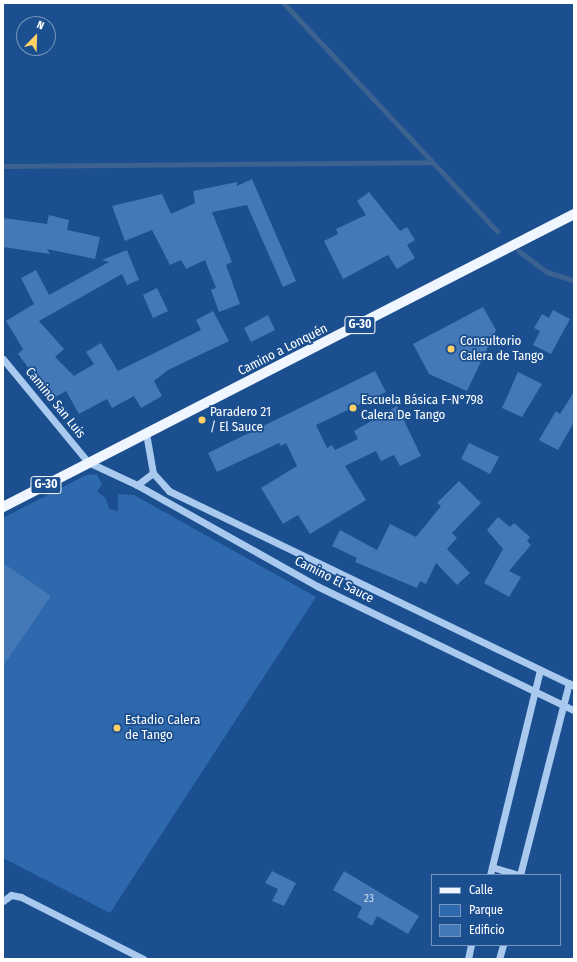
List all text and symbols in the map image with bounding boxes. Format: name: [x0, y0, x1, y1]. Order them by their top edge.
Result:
north arrow: [16, 16, 56, 56]
text: N: [35, 18, 46, 33]
road number: G-30: [344, 315, 376, 335]
street label: Camino a Lonquén: [236, 321, 330, 379]
place label: Consultorio Calera de Tango: [460, 334, 544, 365]
marker: Consultorio Calera de Tango: [445, 343, 457, 355]
street label: Camino San Luis: [22, 364, 88, 442]
place label: Escuela Básica F-N°798 Calera De Tango: [361, 393, 483, 424]
marker: Escuela Básica F-N°798 Calera De Tango: [348, 403, 358, 413]
place label: Paradero 21 / El Sauce: [210, 405, 271, 436]
marker: Paradero 21 / El Sauce: [197, 415, 207, 425]
road number: G-30: [30, 475, 62, 495]
street label: Camino El Sauce: [292, 553, 376, 607]
place label: Estadio Calera de Tango: [125, 713, 200, 744]
marker: Estadio Calera de Tango: [112, 723, 122, 733]
legend: [431, 874, 561, 946]
text: Calle: [469, 883, 493, 897]
house number: 23: [364, 892, 374, 906]
text: Parque: [469, 903, 503, 917]
text: Edificio: [469, 923, 505, 937]

